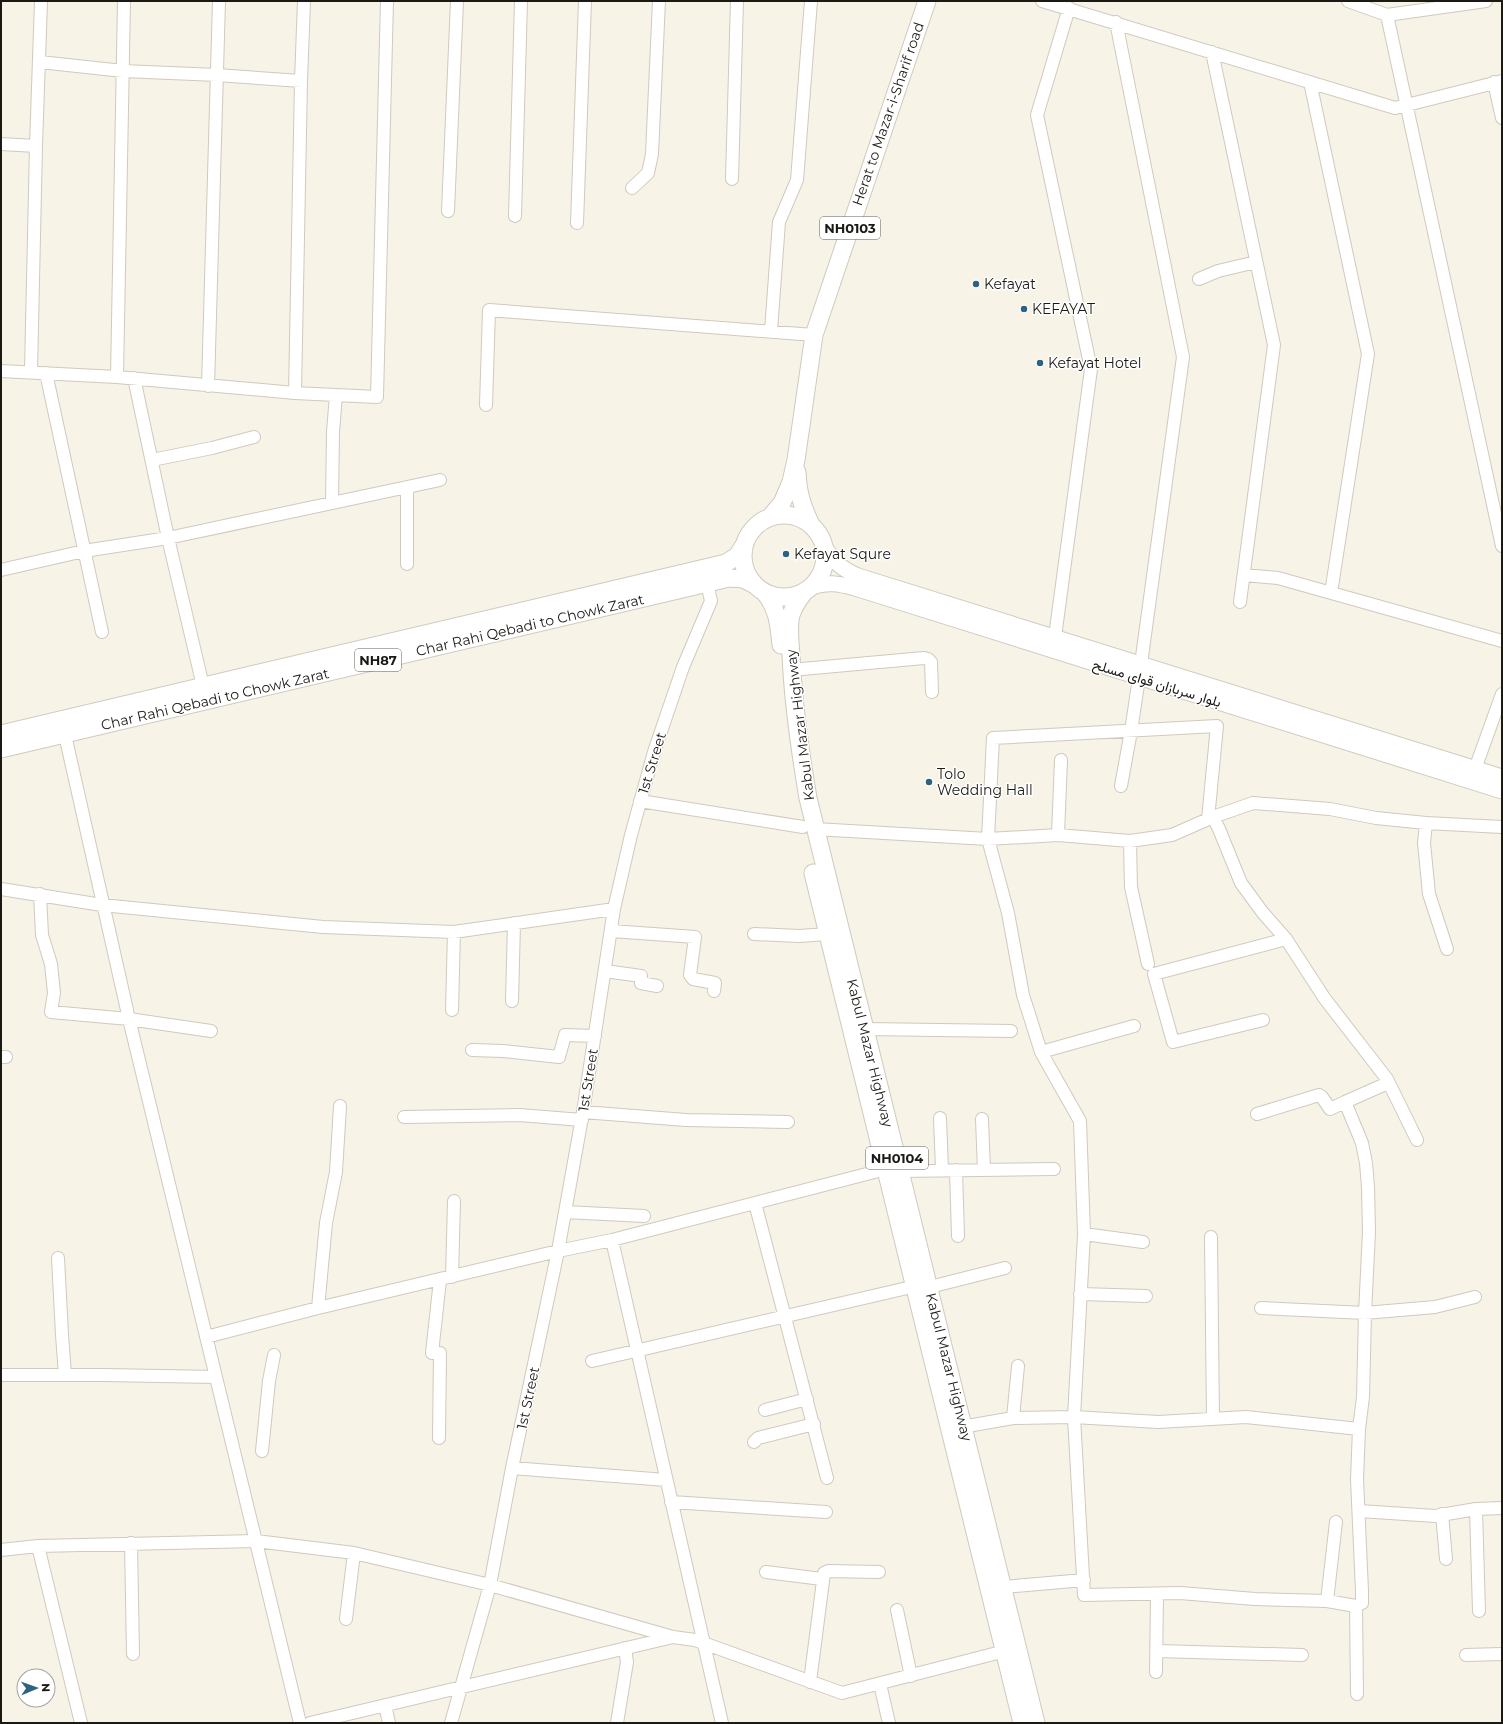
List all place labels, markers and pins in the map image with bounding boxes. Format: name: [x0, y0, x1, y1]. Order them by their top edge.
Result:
place label: Kefayat: [984, 275, 1036, 293]
marker: Kefayat: [971, 279, 981, 289]
place label: KEFAYAT: [1032, 300, 1095, 318]
marker: KEFAYAT: [1019, 304, 1029, 314]
place label: Kefayat Hotel: [1048, 354, 1141, 372]
marker: Kefayat Hotel: [1035, 358, 1045, 368]
place label: Kefayat Squre: [794, 545, 891, 563]
marker: Kefayat Squre: [781, 549, 791, 559]
place label: Tolo Wedding Hall: [937, 765, 1033, 799]
marker: Tolo Wedding Hall: [924, 777, 934, 787]

